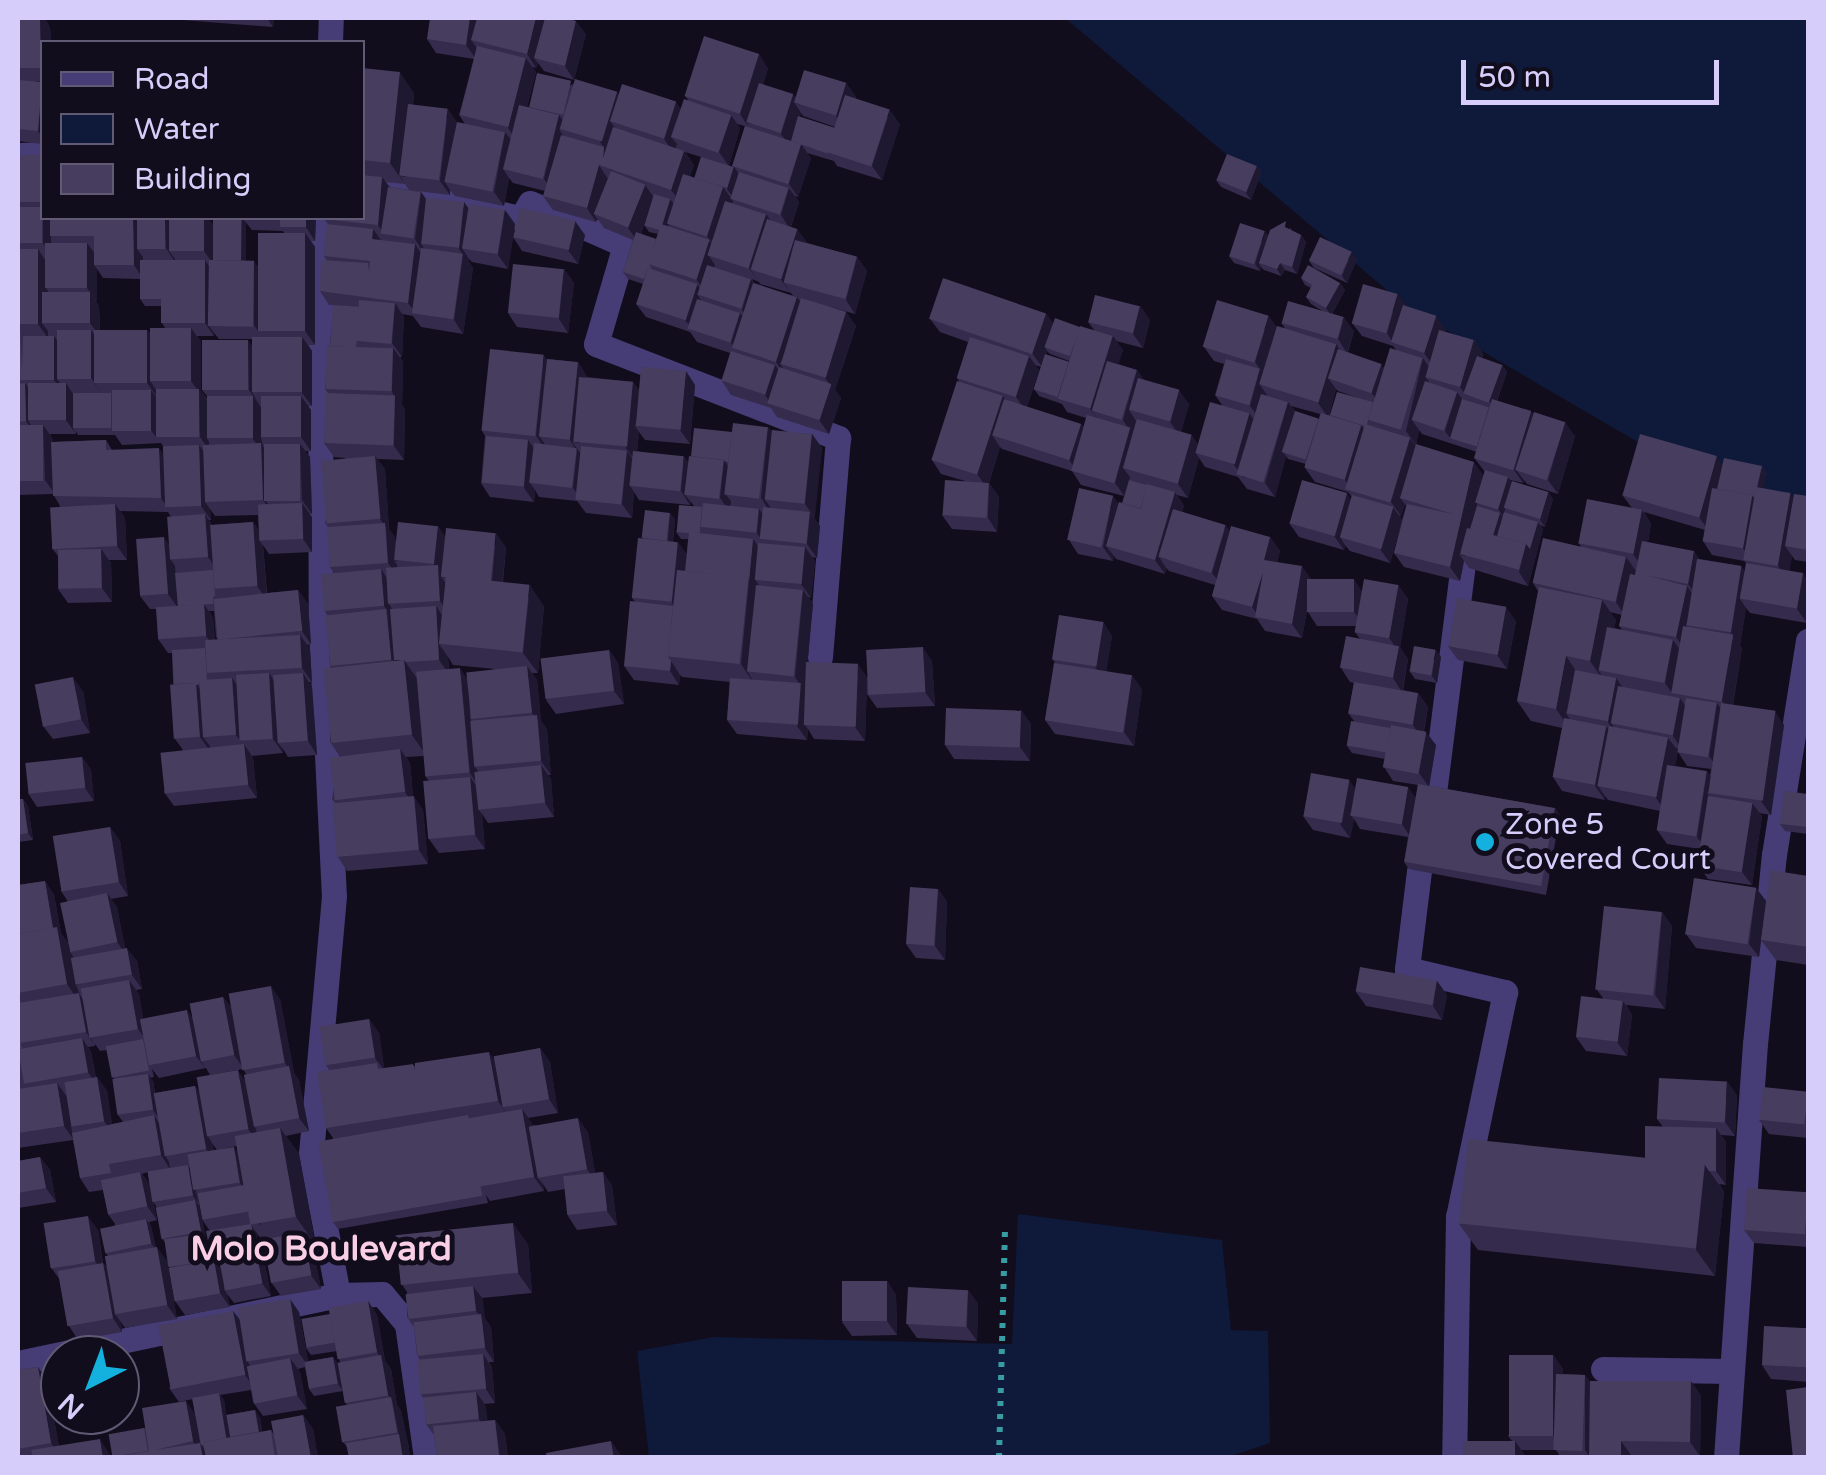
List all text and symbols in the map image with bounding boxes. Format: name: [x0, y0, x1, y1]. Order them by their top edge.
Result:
legend: [40, 40, 365, 220]
scale bar: [1466, 40, 1724, 102]
text: 50 m: [1478, 59, 1551, 96]
text: Road: [134, 61, 209, 98]
text: Water: [134, 111, 219, 148]
text: Building: [134, 161, 251, 198]
place label: Zone 5 Covered Court: [1505, 807, 1711, 878]
marker: Zone 5 Covered Court: [1474, 831, 1496, 853]
district label: Molo Boulevard: [190, 1228, 452, 1270]
north arrow: [40, 1335, 140, 1435]
text: N: [52, 1386, 91, 1426]

